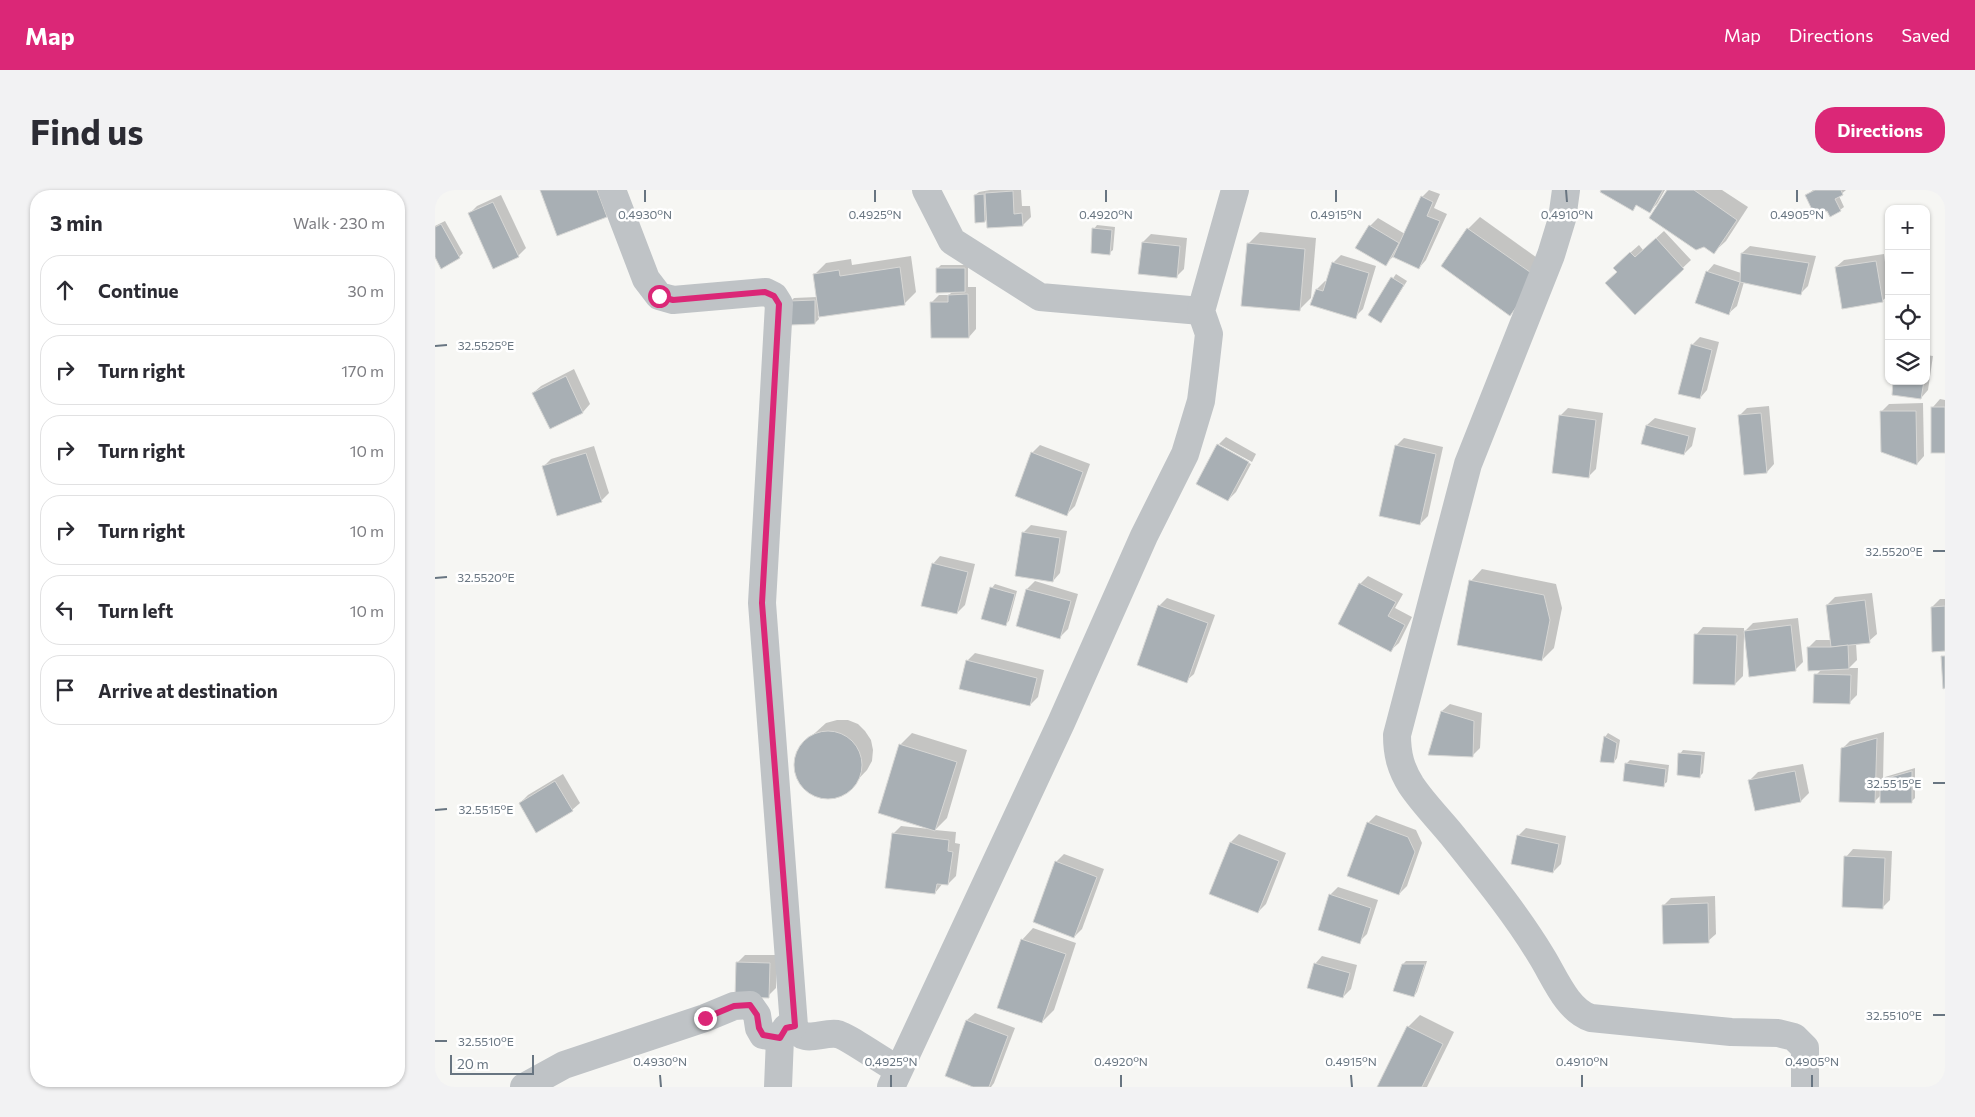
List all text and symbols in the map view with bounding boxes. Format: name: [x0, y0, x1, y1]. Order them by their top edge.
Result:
text: Map: [25, 21, 75, 50]
text: Map: [1724, 24, 1761, 46]
text: Directions: [1789, 24, 1873, 46]
text: Saved: [1901, 24, 1950, 46]
button: Directions: [1815, 107, 1945, 153]
text: Find us: [30, 109, 144, 152]
map controls: [1885, 205, 1930, 385]
button: +: [1885, 205, 1930, 250]
text: 0.4930°N: [618, 207, 672, 221]
text: 0.4925°N: [849, 207, 901, 221]
text: 0.4920°N: [1079, 207, 1133, 221]
text: 0.4915°N: [1310, 207, 1362, 221]
text: 0.4910°N: [1541, 207, 1593, 221]
text: 0.4905°N: [1770, 207, 1824, 221]
text: 3 min: [50, 210, 103, 235]
text: Walk · 230 m: [293, 213, 385, 232]
button: −: [1885, 250, 1930, 295]
icon: ahead: [51, 276, 79, 304]
text: Continue: [98, 279, 178, 302]
text: 30 m: [347, 281, 384, 300]
route start: [648, 285, 671, 308]
button: locate: [1885, 295, 1930, 340]
text: 32.5525°E: [458, 338, 514, 352]
button: layers: [1885, 340, 1930, 385]
icon: right: [51, 356, 79, 384]
text: Turn right: [98, 359, 185, 382]
text: 170 m: [341, 361, 384, 380]
icon: right: [51, 436, 79, 464]
text: Turn right: [98, 439, 185, 462]
text: 10 m: [350, 441, 384, 460]
icon: right: [51, 516, 79, 544]
text: Turn right: [98, 519, 185, 542]
text: 10 m: [350, 521, 384, 540]
text: 32.5520°E: [1865, 544, 1923, 558]
text: 32.5520°E: [457, 570, 515, 584]
icon: left: [51, 596, 79, 624]
text: Turn left: [98, 599, 173, 622]
text: 10 m: [350, 601, 384, 620]
icon: arrive: [51, 676, 79, 704]
text: Arrive at destination: [98, 679, 278, 702]
text: 32.5515°E: [1867, 776, 1921, 790]
text: 32.5515°E: [459, 802, 513, 816]
route end: [694, 1007, 717, 1030]
text: 32.5510°E: [1866, 1008, 1922, 1022]
text: 32.5510°E: [458, 1034, 514, 1048]
scale bar: [450, 1052, 534, 1075]
text: 0.4930°N: [633, 1054, 687, 1068]
text: 0.4925°N: [865, 1054, 917, 1068]
text: 0.4920°N: [1094, 1054, 1148, 1068]
text: 0.4915°N: [1325, 1054, 1377, 1068]
text: 0.4910°N: [1556, 1054, 1608, 1068]
text: 0.4905°N: [1785, 1054, 1839, 1068]
text: 20 m: [457, 1055, 489, 1072]

